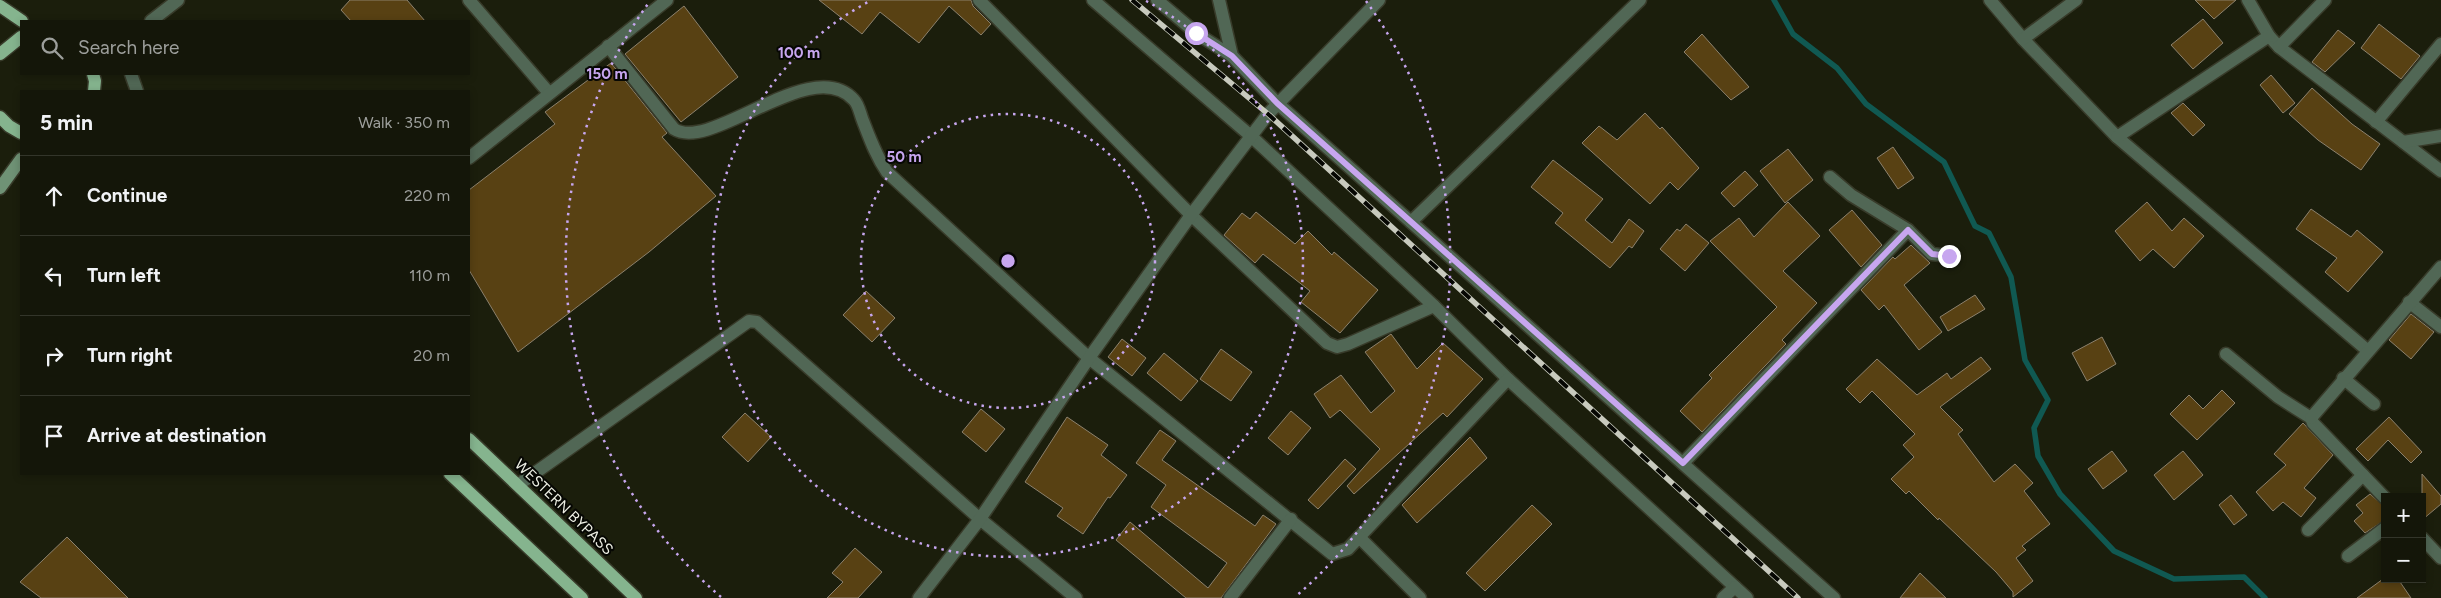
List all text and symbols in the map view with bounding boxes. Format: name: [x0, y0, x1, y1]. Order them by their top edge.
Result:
search box: [20, 20, 470, 75]
route start: [1185, 22, 1208, 45]
icon: search: [38, 34, 66, 62]
text: Search here: [78, 36, 180, 59]
text: 100 m: [778, 44, 820, 62]
text: 150 m: [586, 65, 628, 83]
text: 5 min: [40, 110, 93, 135]
text: Walk · 350 m: [358, 113, 450, 132]
text: 50 m: [886, 148, 922, 166]
icon: ahead: [40, 182, 68, 210]
text: Continue: [87, 184, 167, 207]
text: 220 m: [404, 186, 450, 205]
route end: [1938, 245, 1961, 268]
centre of rings: [999, 252, 1017, 270]
icon: left: [40, 262, 68, 290]
text: Turn left: [87, 264, 161, 287]
text: 110 m: [409, 266, 450, 285]
icon: right: [40, 342, 68, 370]
text: Turn right: [87, 344, 173, 367]
text: 20 m: [413, 346, 450, 365]
icon: arrive: [40, 422, 68, 450]
text: Arrive at destination: [87, 424, 266, 447]
street label: WESTERN BYPASS: [511, 455, 617, 559]
map controls: [2381, 493, 2426, 583]
button: +: [2381, 493, 2426, 538]
button: −: [2381, 538, 2426, 583]

